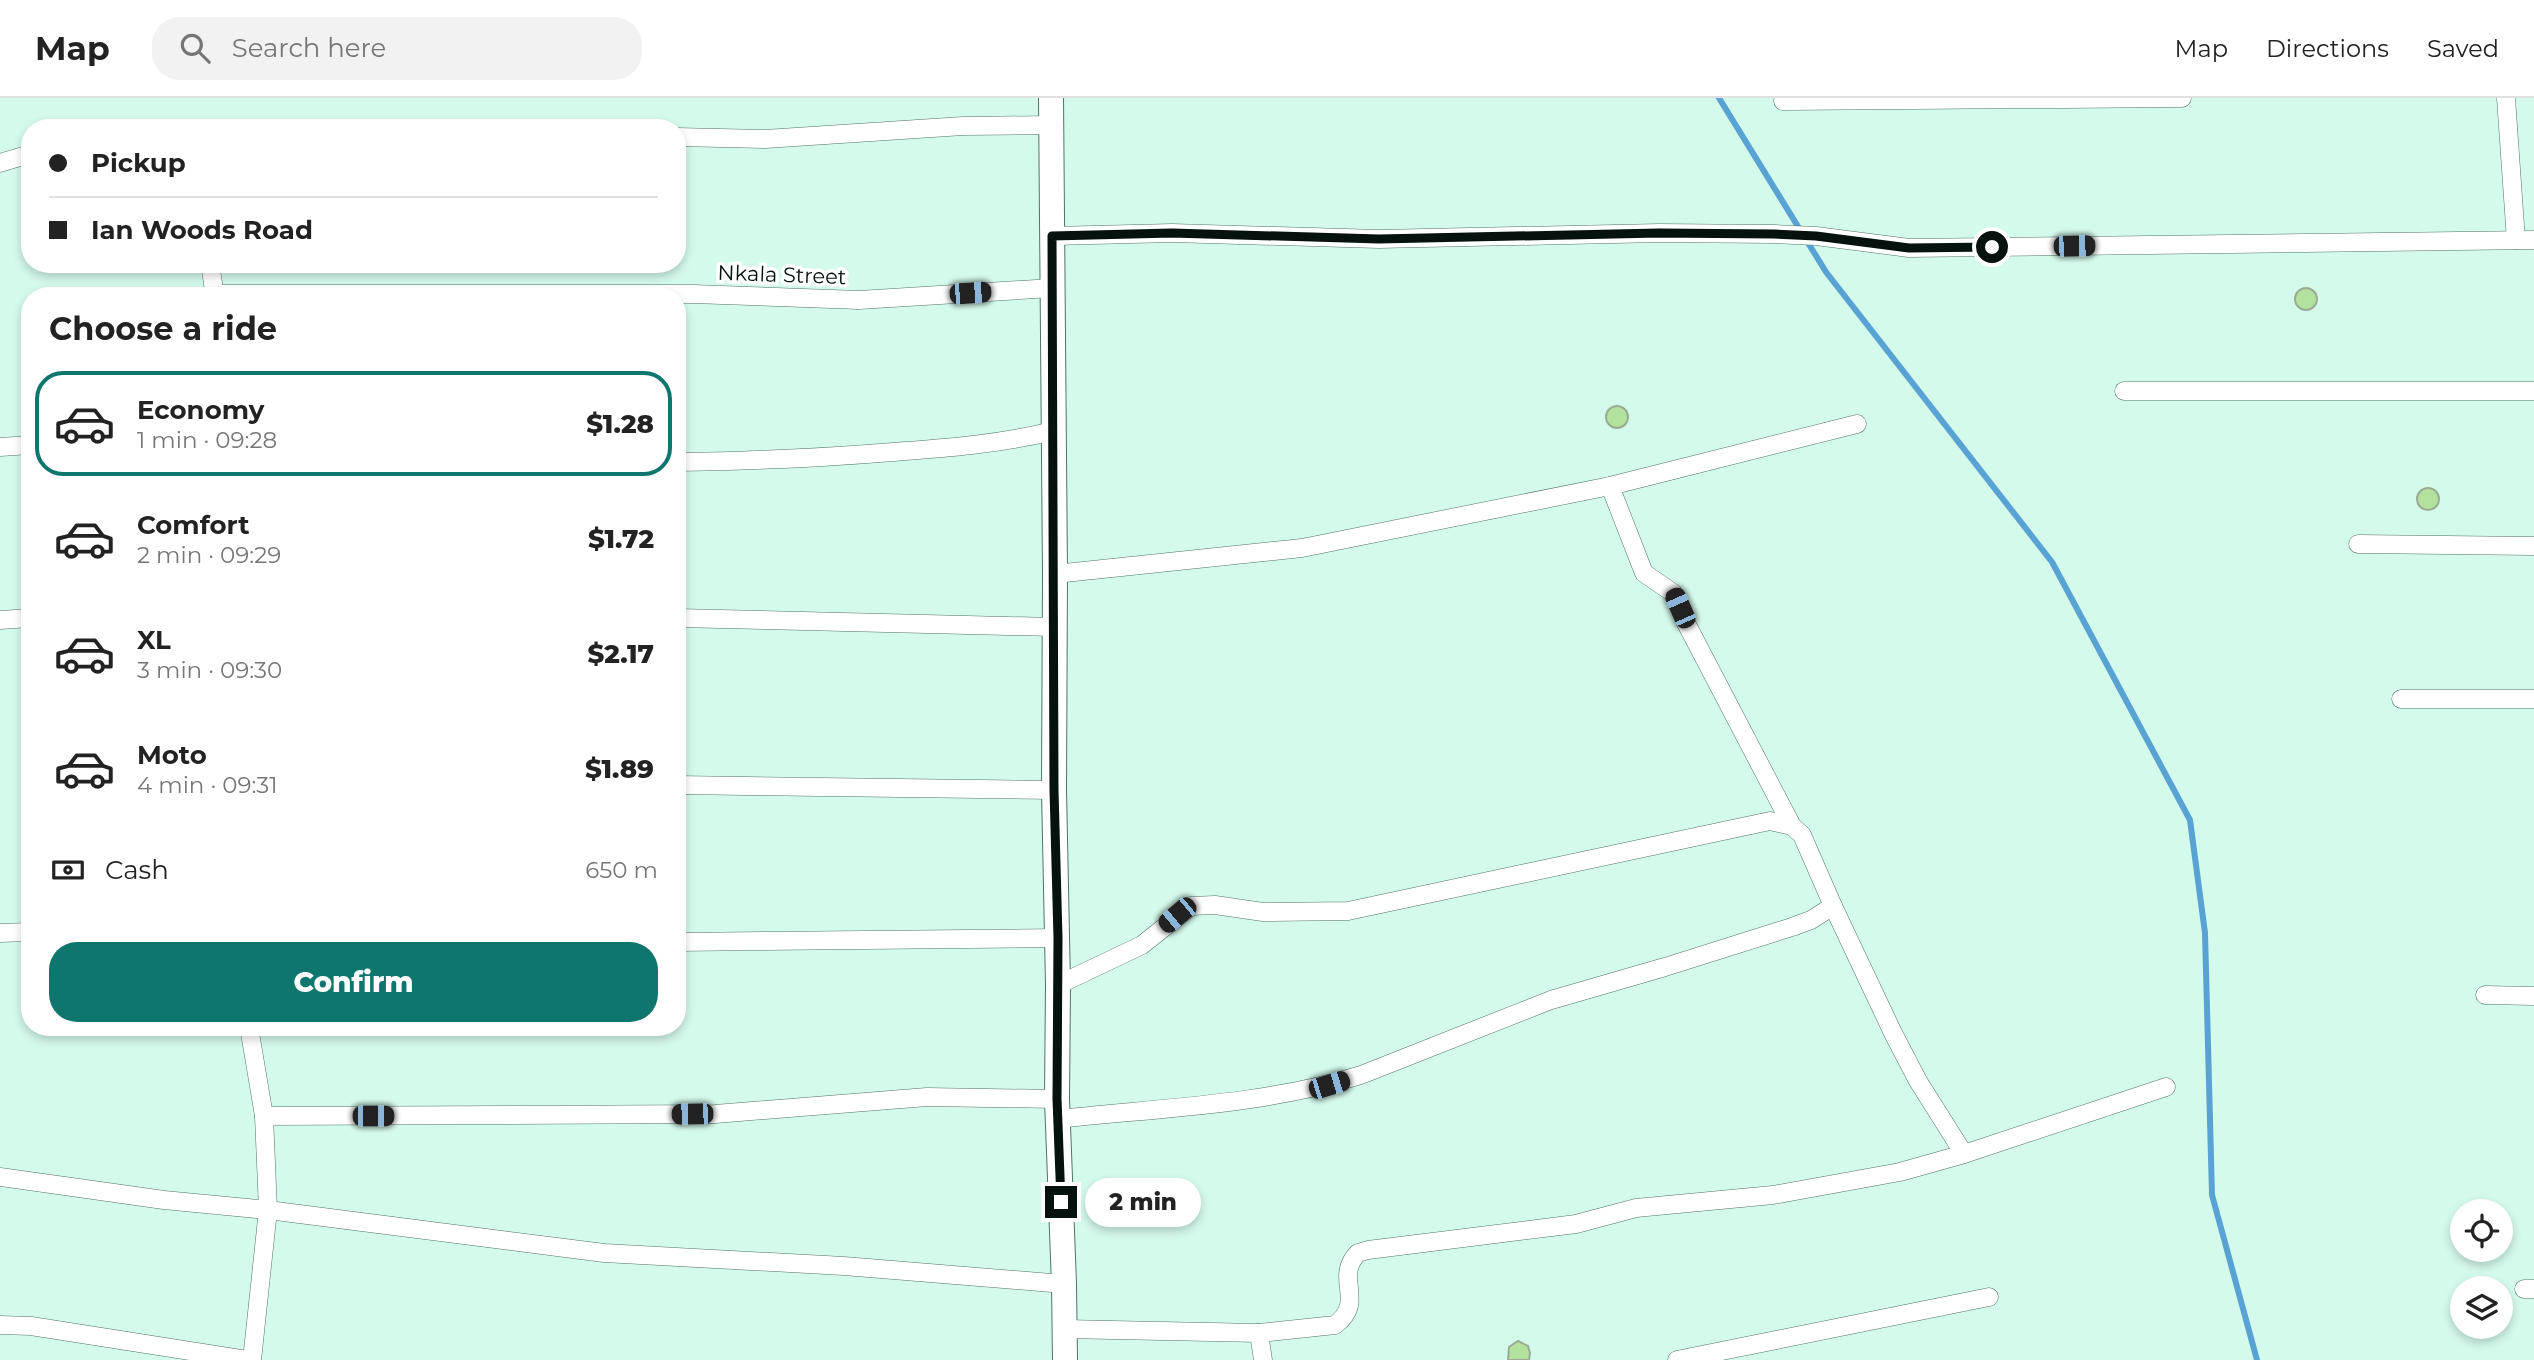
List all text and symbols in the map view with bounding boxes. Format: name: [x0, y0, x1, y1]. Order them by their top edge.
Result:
search box: [152, 17, 642, 80]
text: Map: [35, 28, 110, 68]
icon: search: [176, 29, 214, 67]
text: Search here: [232, 32, 386, 64]
text: Map: [2175, 34, 2228, 63]
text: Directions: [2266, 34, 2389, 63]
text: Saved: [2427, 34, 2499, 63]
text: Pickup: [91, 147, 186, 179]
text: Ian Woods Road: [91, 214, 313, 246]
route start: [1976, 231, 2008, 263]
car: [2053, 235, 2096, 257]
street label: Nkala Street: [717, 260, 847, 289]
car: [949, 281, 992, 305]
text: Choose a ride: [49, 309, 277, 348]
icon: car: [53, 392, 116, 455]
text: Economy: [137, 394, 264, 426]
text: $1.28: [586, 408, 654, 440]
text: 1 min · 09:28: [137, 426, 277, 454]
icon: car: [53, 507, 116, 570]
text: Comfort: [137, 509, 249, 541]
text: $1.72: [588, 523, 654, 555]
text: 2 min · 09:29: [137, 541, 281, 569]
car: [1662, 585, 1699, 631]
icon: car: [53, 622, 116, 685]
text: XL: [137, 624, 171, 656]
text: $2.17: [587, 638, 654, 670]
text: 3 min · 09:30: [137, 656, 282, 684]
icon: car: [53, 737, 116, 800]
text: Moto: [137, 739, 207, 771]
text: $1.89: [585, 753, 654, 785]
text: 4 min · 09:31: [137, 771, 278, 799]
icon: cash: [49, 851, 87, 889]
text: Cash: [105, 854, 169, 886]
text: 650 m: [585, 856, 658, 884]
car: [1155, 893, 1200, 937]
button: Confirm: [49, 942, 658, 1022]
car: [1306, 1069, 1353, 1101]
car: [671, 1103, 714, 1125]
car: [353, 1106, 395, 1127]
callout: 2 min: [1086, 1178, 1201, 1226]
route end: [1045, 1186, 1077, 1218]
text: 2 min: [1109, 1188, 1177, 1216]
map controls: [2450, 1199, 2513, 1339]
button: locate: [2450, 1199, 2513, 1262]
button: layers: [2450, 1276, 2513, 1339]

